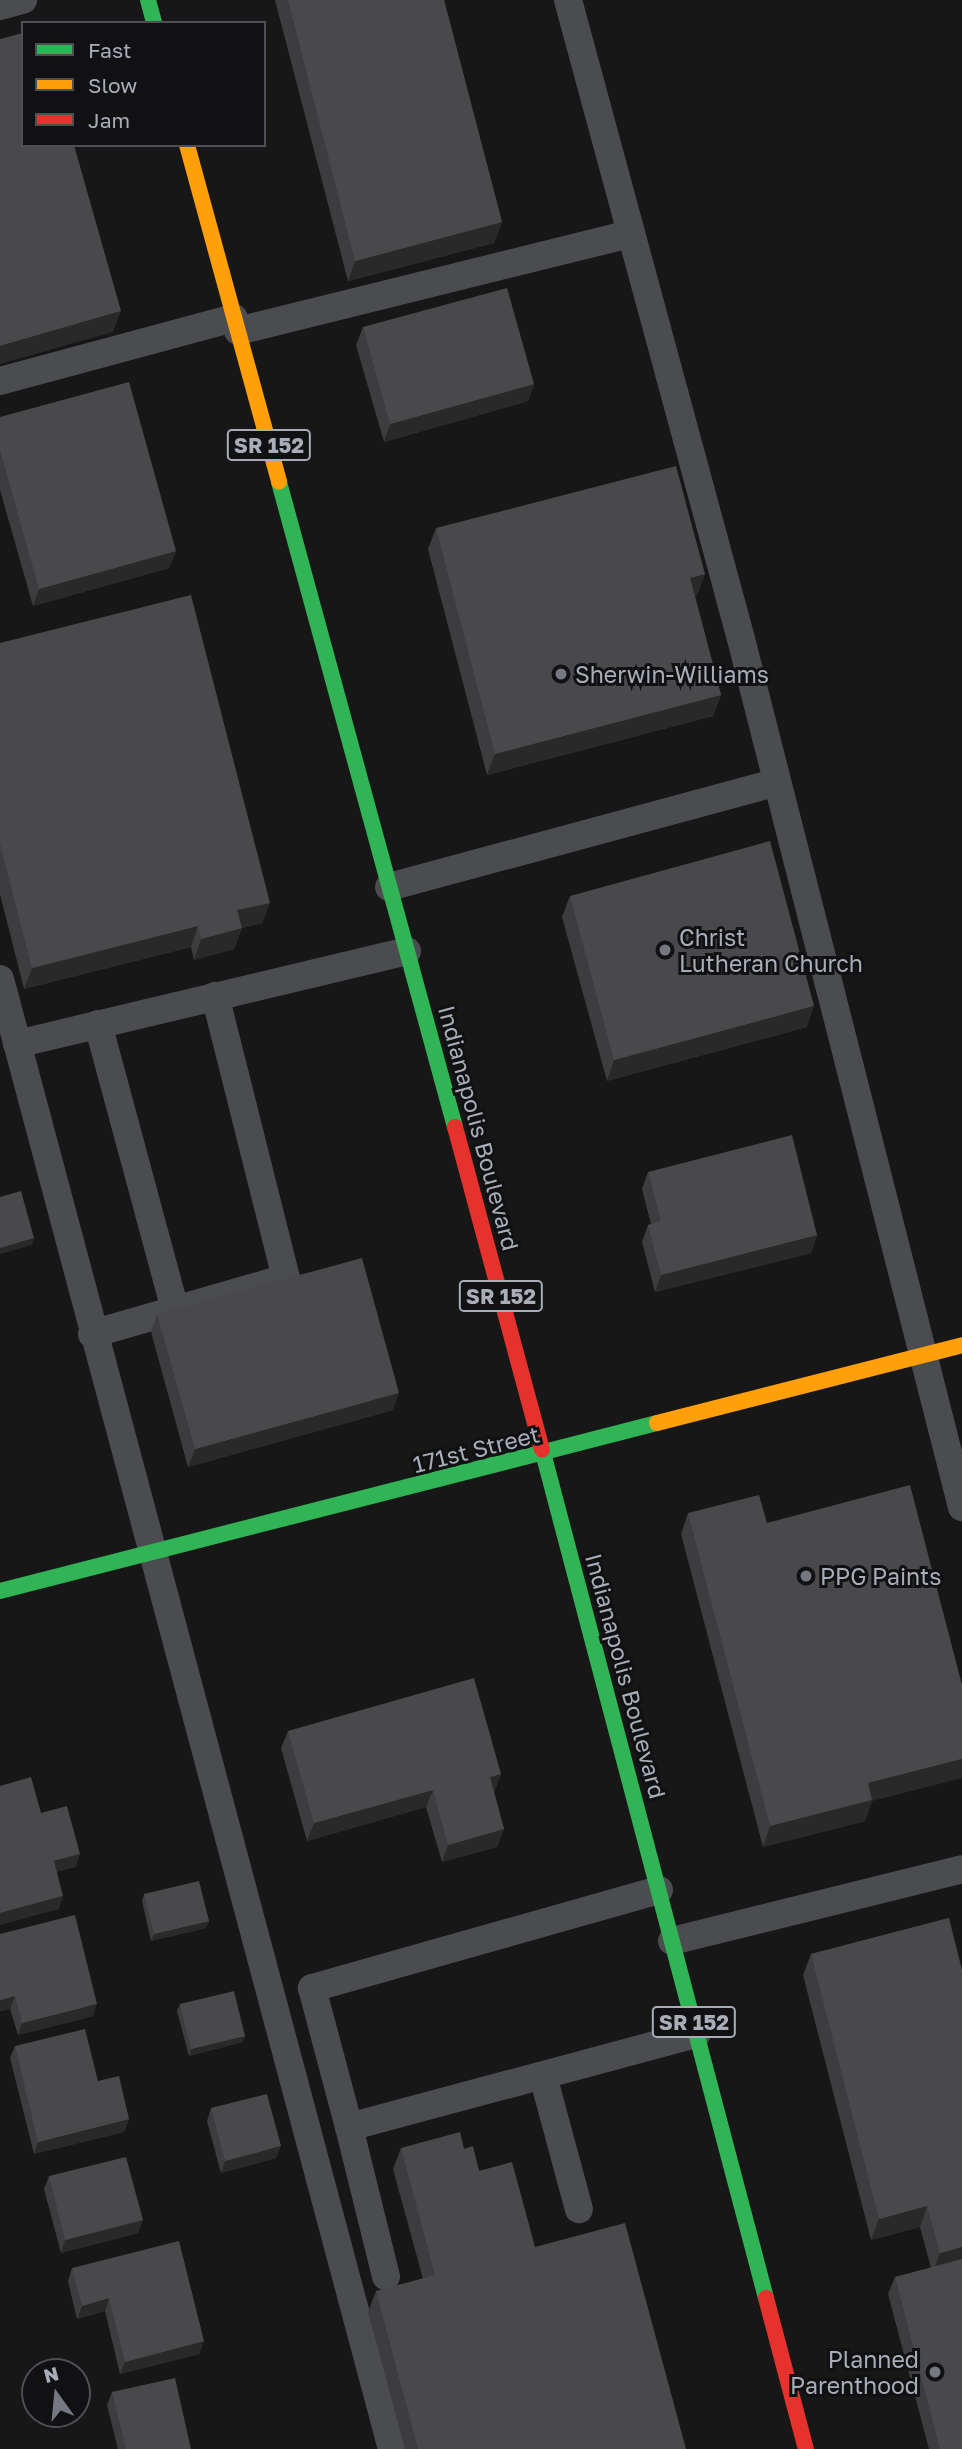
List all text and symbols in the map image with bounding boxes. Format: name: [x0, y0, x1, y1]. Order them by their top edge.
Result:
legend: [21, 21, 266, 147]
text: Fast: [88, 37, 131, 63]
text: Slow: [88, 72, 137, 98]
text: Jam: [88, 107, 130, 133]
road number: SR 152: [225, 428, 313, 462]
place label: Sherwin-Williams: [575, 660, 769, 688]
marker: Sherwin-Williams: [553, 666, 569, 682]
place label: Christ Lutheran Church: [679, 923, 863, 977]
marker: Christ Lutheran Church: [657, 942, 673, 958]
street label: Indianapolis Boulevard: [433, 1003, 525, 1253]
road number: SR 152: [457, 1278, 545, 1314]
street label: 171st Street: [410, 1420, 542, 1478]
street label: Indianapolis Boulevard: [580, 1551, 672, 1801]
place label: PPG Paints: [820, 1562, 941, 1590]
marker: PPG Paints: [798, 1568, 814, 1584]
road number: SR 152: [650, 2004, 738, 2039]
place label: Planned Parenthood: [790, 2345, 919, 2399]
north arrow: [21, 2358, 91, 2428]
text: N: [41, 2361, 61, 2387]
marker: Planned Parenthood: [925, 2362, 945, 2382]

